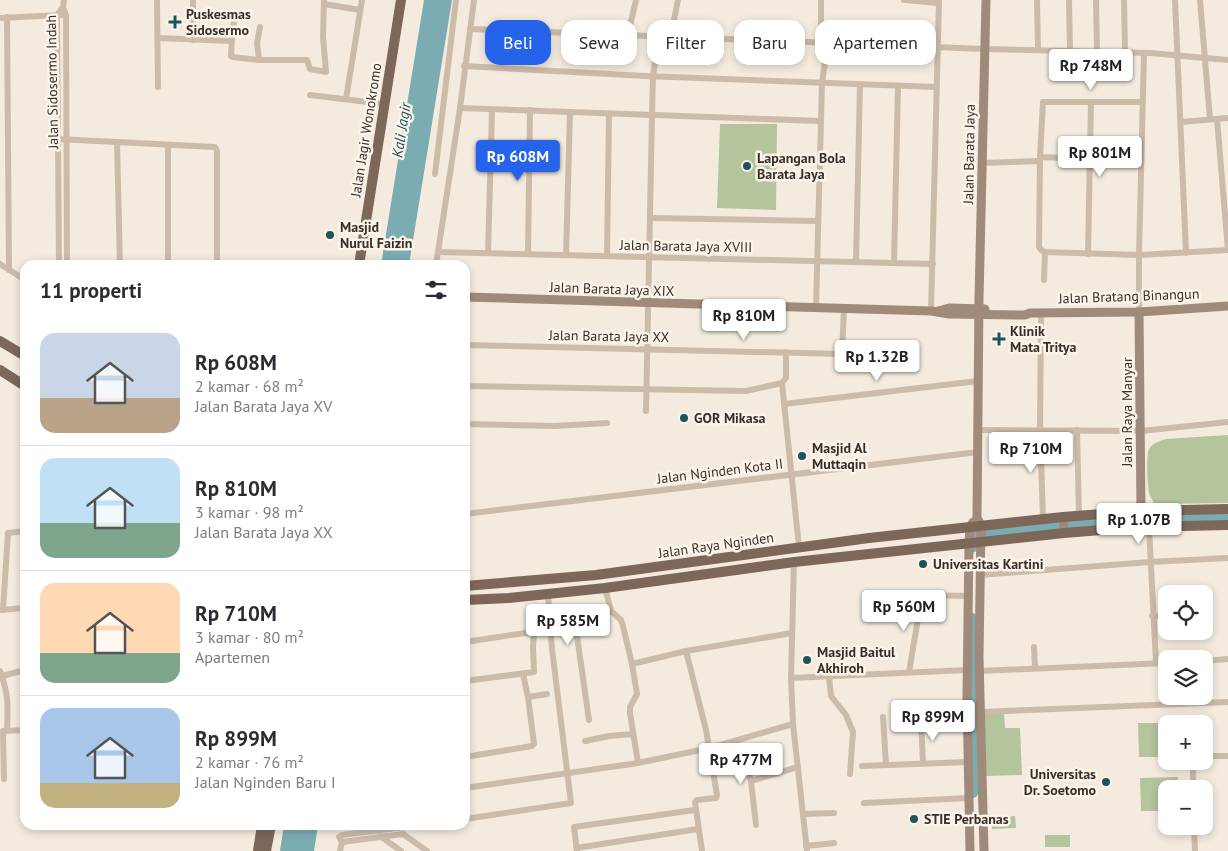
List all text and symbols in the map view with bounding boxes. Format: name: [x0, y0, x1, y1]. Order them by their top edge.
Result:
place label: Puskesmas Sidosermo: [186, 5, 251, 39]
street label: Jalan Sidosermo Indah: [42, 15, 62, 150]
marker: Puskesmas Sidosermo: [168, 15, 182, 29]
chip: Beli: [485, 20, 551, 65]
chip: Sewa: [561, 20, 637, 65]
chip: Filter: [647, 20, 724, 65]
chip: Baru: [734, 20, 805, 65]
chip: Apartemen: [815, 20, 936, 65]
pin: Rp 748M: [1045, 48, 1137, 91]
text: Rp 748M: [1060, 55, 1122, 75]
street label: Jalan Jagir Wonokromo: [346, 62, 385, 199]
water label: Kali Jagir: [387, 100, 415, 159]
street label: Jalan Barata Jaya: [959, 104, 979, 205]
pin: Rp 801M: [1054, 136, 1146, 178]
pin: Rp 608M: [472, 140, 564, 182]
text: Rp 801M: [1069, 142, 1131, 162]
text: Rp 608M: [487, 146, 549, 166]
place label: Lapangan Bola Barata Jaya: [757, 149, 846, 183]
marker: Lapangan Bola Barata Jaya: [741, 160, 753, 172]
place label: Masjid Nurul Faizin: [340, 218, 412, 252]
marker: Masjid Nurul Faizin: [324, 229, 336, 241]
street label: Jalan Barata Jaya XVIII: [619, 236, 752, 256]
icon: filters: [422, 276, 450, 304]
text: 11 properti: [40, 277, 142, 304]
street label: Jalan Barata Jaya XIX: [548, 278, 675, 300]
street label: Jalan Bratang Binangun: [1057, 285, 1200, 307]
pin: Rp 810M: [698, 298, 790, 341]
text: Rp 810M: [713, 305, 775, 325]
place label: Klinik Mata Tritya: [1010, 322, 1076, 356]
street label: Jalan Barata Jaya XX: [548, 326, 670, 346]
marker: Klinik Mata Tritya: [992, 332, 1006, 346]
pin: Rp 1.32B: [825, 340, 929, 382]
text: Rp 1.32B: [846, 346, 908, 366]
text: Rp 608M: [195, 349, 277, 376]
icon: home: [80, 353, 140, 413]
street label: Jalan Raya Manyar: [1118, 357, 1136, 468]
text: 2 kamar · 68 m²: [195, 376, 304, 396]
text: Jalan Barata Jaya XV: [195, 396, 332, 416]
place label: GOR Mikasa: [694, 409, 766, 427]
marker: GOR Mikasa: [678, 412, 690, 424]
pin: Rp 710M: [985, 432, 1077, 474]
text: Rp 710M: [1000, 438, 1062, 458]
place label: Masjid Al Muttaqin: [812, 439, 868, 473]
marker: Masjid Al Muttaqin: [796, 450, 808, 462]
street label: Jalan Nginden Kota II: [655, 454, 784, 488]
text: Rp 810M: [195, 475, 277, 502]
icon: home: [80, 478, 140, 538]
text: 3 kamar · 98 m²: [195, 502, 304, 522]
pin: Rp 1.07B: [1087, 502, 1191, 545]
text: Rp 1.07B: [1108, 509, 1170, 529]
text: Jalan Barata Jaya XX: [195, 522, 333, 542]
street label: Jalan Raya Nginden: [656, 528, 775, 562]
place label: Universitas Kartini: [933, 555, 1044, 573]
marker: Universitas Kartini: [917, 558, 929, 570]
map controls: [1158, 585, 1213, 835]
button: locate: [1158, 585, 1213, 640]
pin: Rp 560M: [858, 590, 950, 632]
text: Rp 560M: [873, 596, 935, 616]
text: Rp 710M: [195, 600, 277, 627]
icon: home: [80, 603, 140, 663]
pin: Rp 585M: [522, 604, 614, 646]
text: Rp 585M: [537, 610, 599, 630]
text: 3 kamar · 80 m²: [195, 627, 304, 647]
place label: Masjid Baitul Akhiroh: [817, 643, 896, 677]
text: Apartemen: [195, 647, 270, 667]
button: layers: [1158, 650, 1213, 705]
marker: Masjid Baitul Akhiroh: [801, 654, 813, 666]
pin: Rp 899M: [887, 700, 979, 742]
text: Rp 899M: [902, 706, 964, 726]
button: +: [1158, 715, 1213, 770]
text: Rp 899M: [195, 725, 277, 752]
icon: home: [80, 728, 140, 788]
pin: Rp 477M: [695, 742, 787, 785]
text: Rp 477M: [710, 749, 772, 769]
text: 2 kamar · 76 m²: [195, 752, 304, 772]
place label: Universitas Dr. Soetomo: [1024, 765, 1096, 799]
text: Jalan Nginden Baru I: [195, 772, 336, 792]
marker: Universitas Dr. Soetomo: [1100, 776, 1112, 788]
button: −: [1158, 780, 1213, 835]
place label: STIE Perbanas: [924, 810, 1009, 828]
marker: STIE Perbanas: [908, 813, 920, 825]

